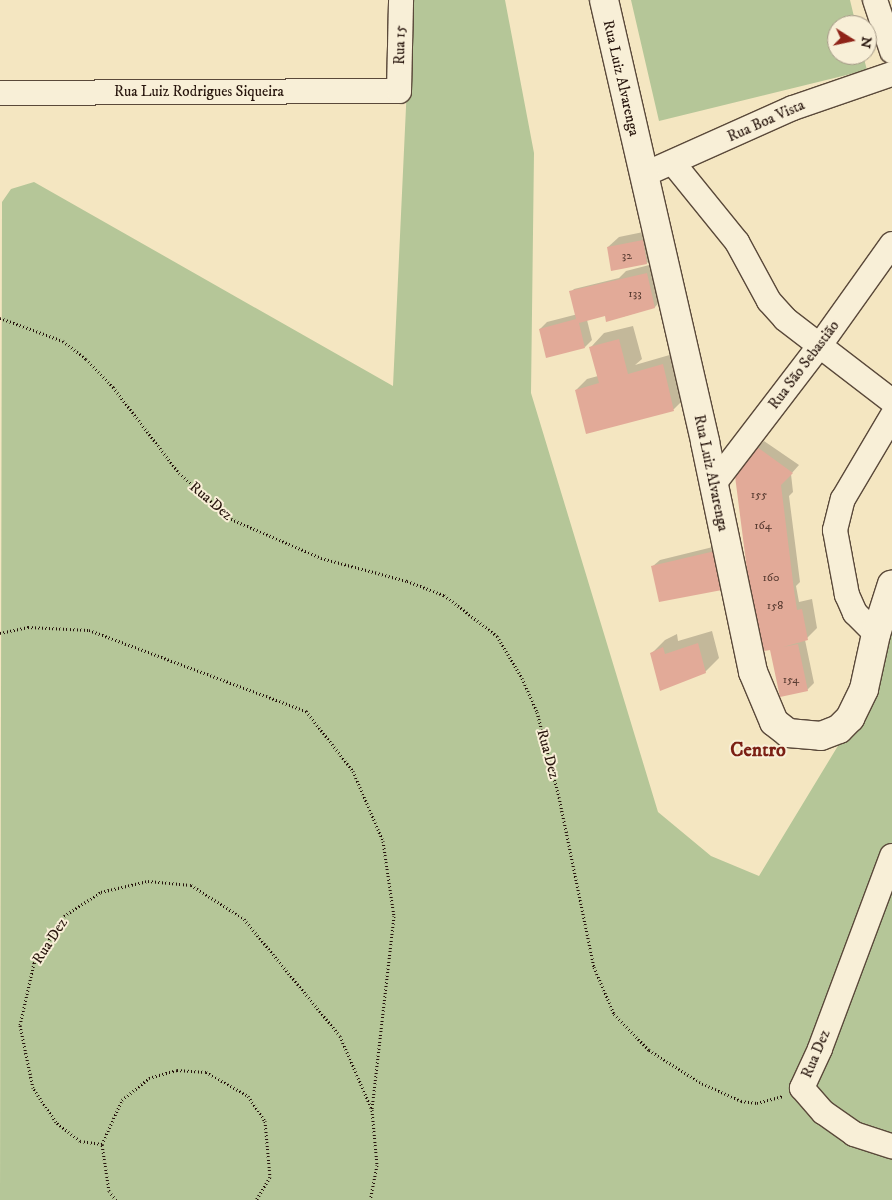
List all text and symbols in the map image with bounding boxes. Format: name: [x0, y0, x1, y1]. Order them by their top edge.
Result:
north arrow: [827, 15, 877, 65]
street label: Rua Luiz Alvarenga: [599, 18, 643, 138]
street label: Rua 15: [391, 25, 409, 65]
text: N: [856, 35, 876, 50]
street label: Rua Luiz Rodrigues Siqueira: [114, 83, 284, 101]
street label: Rua Boa Vista: [725, 96, 807, 146]
house number: 32: [622, 249, 632, 263]
house number: 133: [628, 287, 642, 301]
street label: Rua São Sebastião: [765, 317, 843, 413]
street label: Rua Luiz Alvarenga: [690, 413, 732, 533]
street label: Rua Dez: [186, 478, 236, 524]
house number: 155: [751, 488, 767, 502]
house number: 164: [754, 519, 772, 533]
house number: 160: [762, 571, 780, 585]
house number: 158: [767, 599, 783, 613]
house number: 154: [783, 673, 799, 687]
street label: Rua Dez: [533, 727, 563, 781]
district label: Centro: [730, 738, 786, 762]
street label: Rua Dez: [29, 915, 71, 967]
street label: Rua Dez: [798, 1027, 834, 1081]

